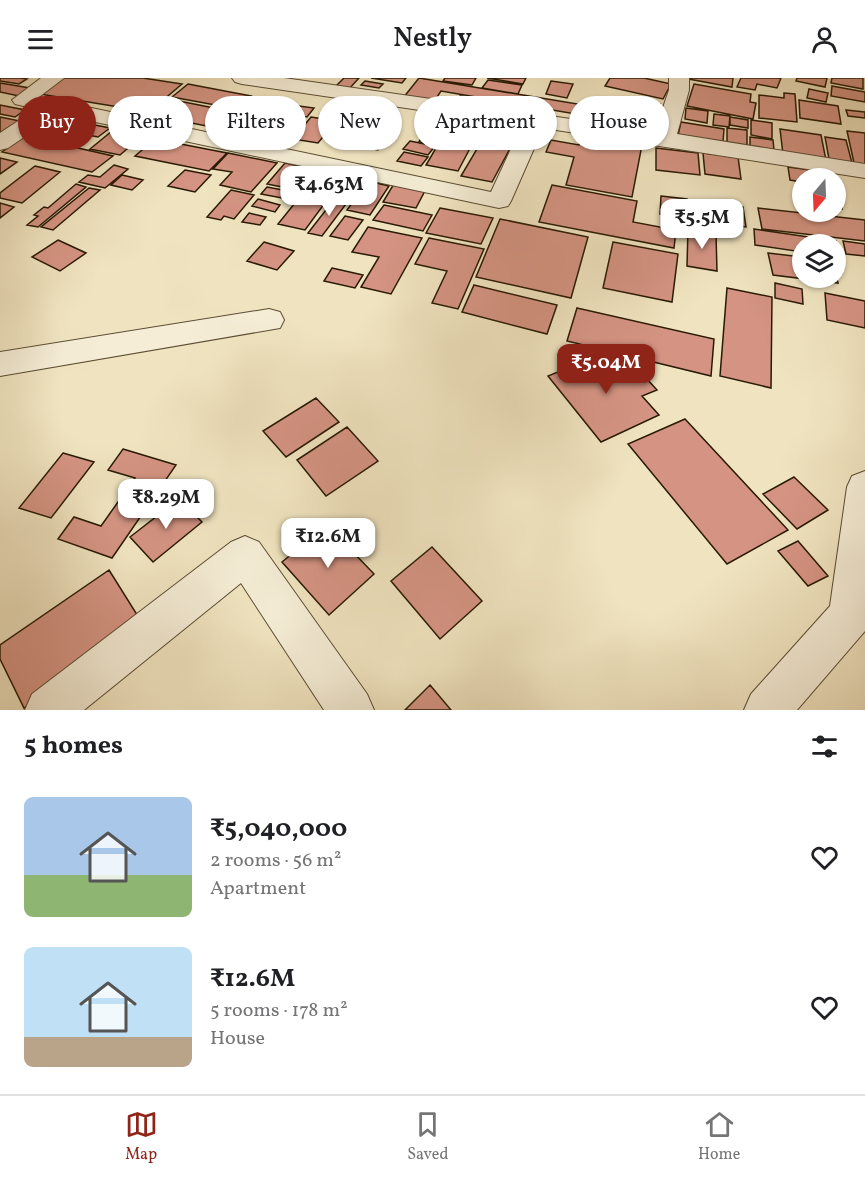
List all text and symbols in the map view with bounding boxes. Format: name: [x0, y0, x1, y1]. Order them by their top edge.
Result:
text: Nestly: [393, 20, 472, 58]
icon: menu: [24, 23, 57, 56]
icon: person: [808, 23, 841, 56]
chip: Buy: [18, 96, 96, 150]
chip: Rent: [108, 96, 193, 150]
chip: Filters: [205, 96, 306, 150]
chip: New: [318, 96, 402, 150]
chip: Apartment: [414, 96, 557, 150]
chip: House: [569, 96, 669, 150]
pin: ₹4.63M: [280, 166, 378, 217]
north arrow: [792, 168, 846, 222]
map controls: [792, 168, 846, 288]
text: ₹4.63M: [294, 171, 364, 199]
pin: ₹5.5M: [660, 199, 744, 250]
text: ₹5.5M: [674, 204, 730, 232]
button: layers: [792, 234, 846, 288]
pin: ₹5.04M: [557, 344, 655, 395]
text: ₹5.04M: [571, 349, 641, 377]
pin: ₹8.29M: [117, 479, 215, 530]
text: ₹8.29M: [132, 484, 200, 512]
pin: ₹12.6M: [279, 518, 377, 569]
text: ₹12.6M: [295, 523, 361, 551]
text: 5 homes: [24, 728, 123, 764]
icon: filters: [808, 730, 841, 763]
text: ₹5,040,000: [210, 811, 347, 847]
icon: home: [72, 821, 144, 893]
icon: heart: [808, 841, 841, 874]
text: 2 rooms · 56 m²: [210, 847, 341, 875]
text: Apartment: [210, 875, 306, 903]
text: ₹12.6M: [210, 961, 295, 997]
icon: home: [72, 971, 144, 1043]
icon: heart: [808, 991, 841, 1024]
text: 5 rooms · 178 m²: [210, 997, 348, 1025]
text: House: [210, 1025, 265, 1053]
tab: Map: [125, 1108, 158, 1166]
tab: Saved: [407, 1108, 448, 1166]
tab: Home: [698, 1108, 740, 1166]

